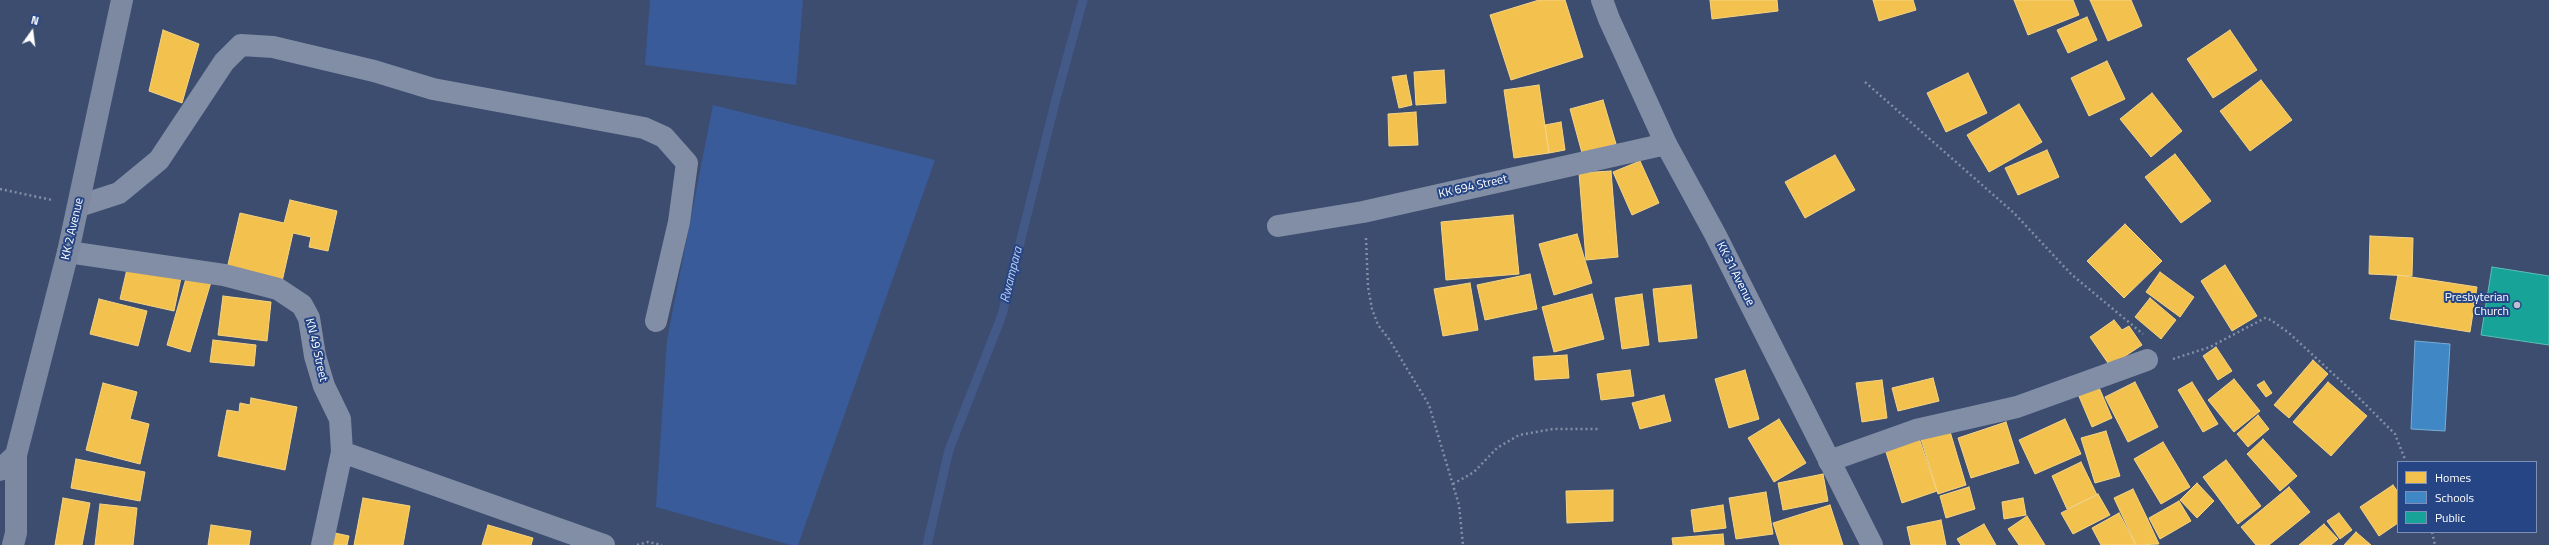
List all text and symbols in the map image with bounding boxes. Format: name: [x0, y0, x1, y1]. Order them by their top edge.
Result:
north arrow: [12, 12, 52, 52]
text: N: [29, 12, 41, 29]
street label: KK 694 Street: [1437, 172, 1509, 202]
street label: KK 2 Avenue: [59, 197, 87, 261]
street label: KK 31 Avenue: [1713, 240, 1757, 308]
water label: Rwampara: [998, 246, 1026, 304]
place label: Presbyterian Church: [2445, 291, 2509, 319]
marker: Presbyterian Church: [2512, 300, 2522, 310]
street label: KN 49 Street: [302, 317, 330, 383]
legend: [2397, 461, 2537, 533]
text: Homes: [2435, 468, 2471, 487]
text: Schools: [2435, 488, 2474, 507]
text: Public: [2435, 508, 2465, 527]

